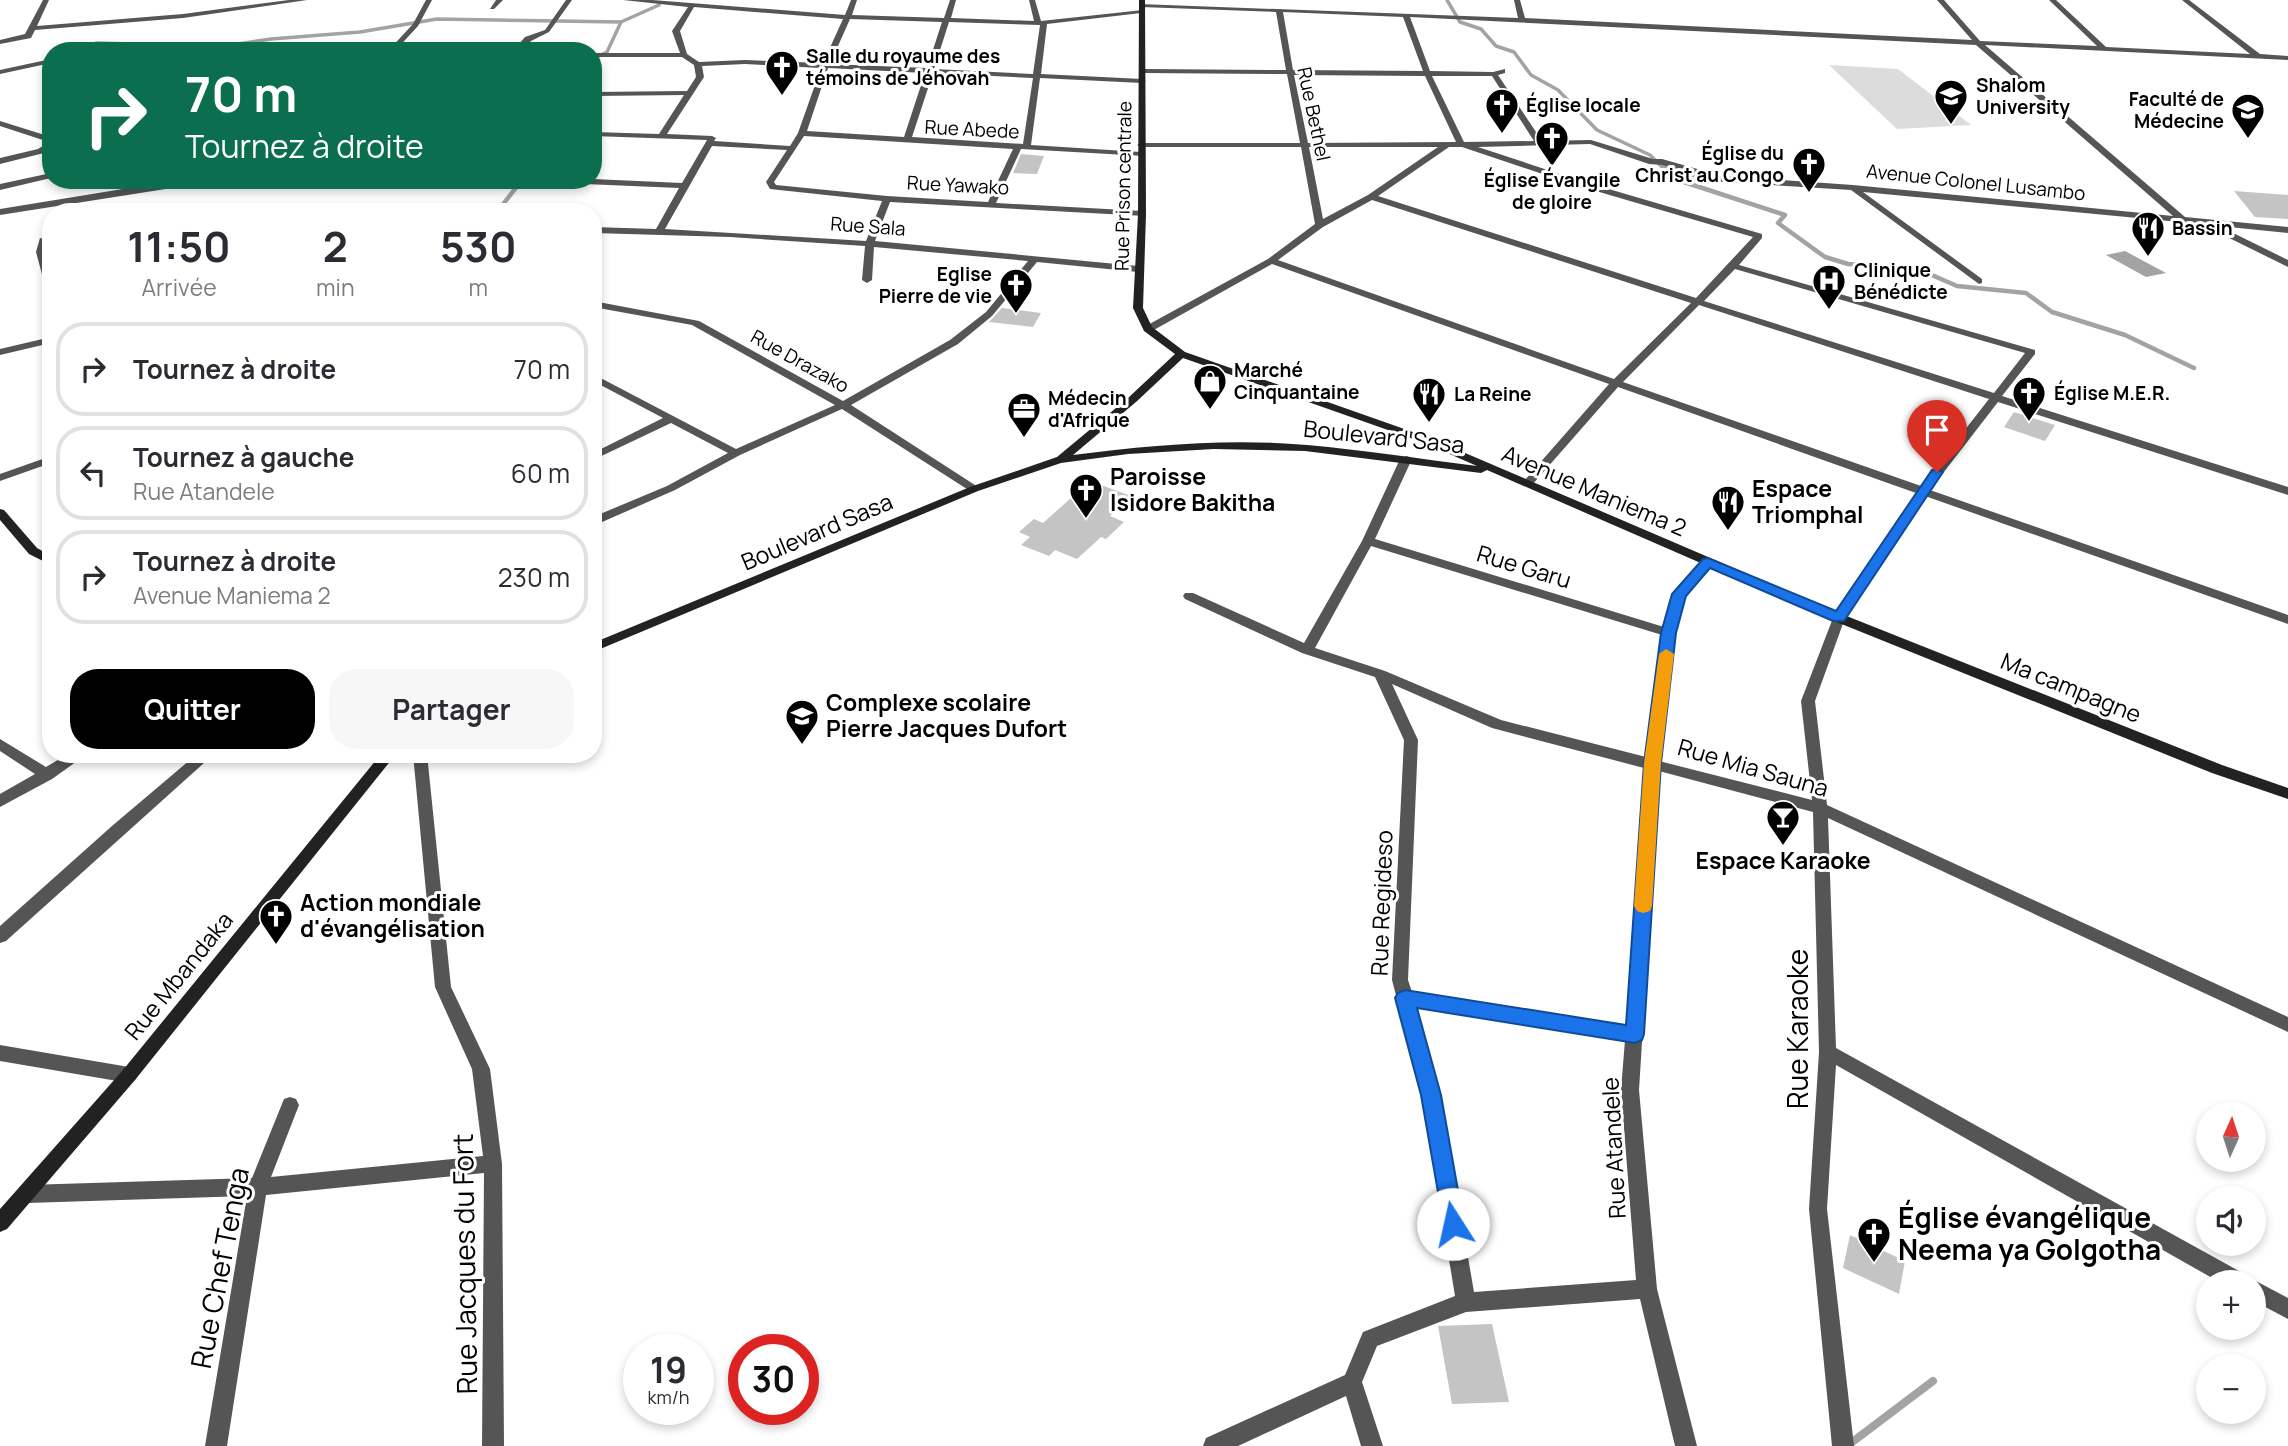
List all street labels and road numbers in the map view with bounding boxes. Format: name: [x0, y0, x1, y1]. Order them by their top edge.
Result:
street label: Rue Bethel: [1291, 65, 1337, 163]
street label: Rue Prison centrale: [1109, 101, 1137, 271]
street label: Rue Abede: [924, 114, 1020, 144]
street label: Avenue Colonel Lusambo: [1865, 158, 2087, 206]
street label: Rue Yawako: [906, 169, 1010, 201]
street label: Rue Sala: [829, 210, 907, 242]
street label: Rue Drazako: [746, 323, 854, 399]
street label: Boulevard Sasa: [1302, 412, 1466, 460]
street label: Avenue Maniema 2: [1497, 437, 1692, 543]
street label: Boulevard Sasa: [736, 485, 897, 577]
street label: Rue Garu: [1473, 537, 1575, 596]
street label: Ma campagne: [1996, 644, 2146, 730]
street label: Rue Mia Sauna: [1674, 730, 1832, 804]
street label: Rue Regideso: [1362, 830, 1400, 976]
street label: Rue Mbandaka: [117, 905, 240, 1046]
street label: Rue Karaoke: [1778, 949, 1816, 1109]
street label: Rue Atandele: [1593, 1076, 1633, 1220]
street label: Rue Jacques du Fort: [443, 1133, 485, 1395]
street label: Rue Chef Tenga: [181, 1164, 257, 1372]

